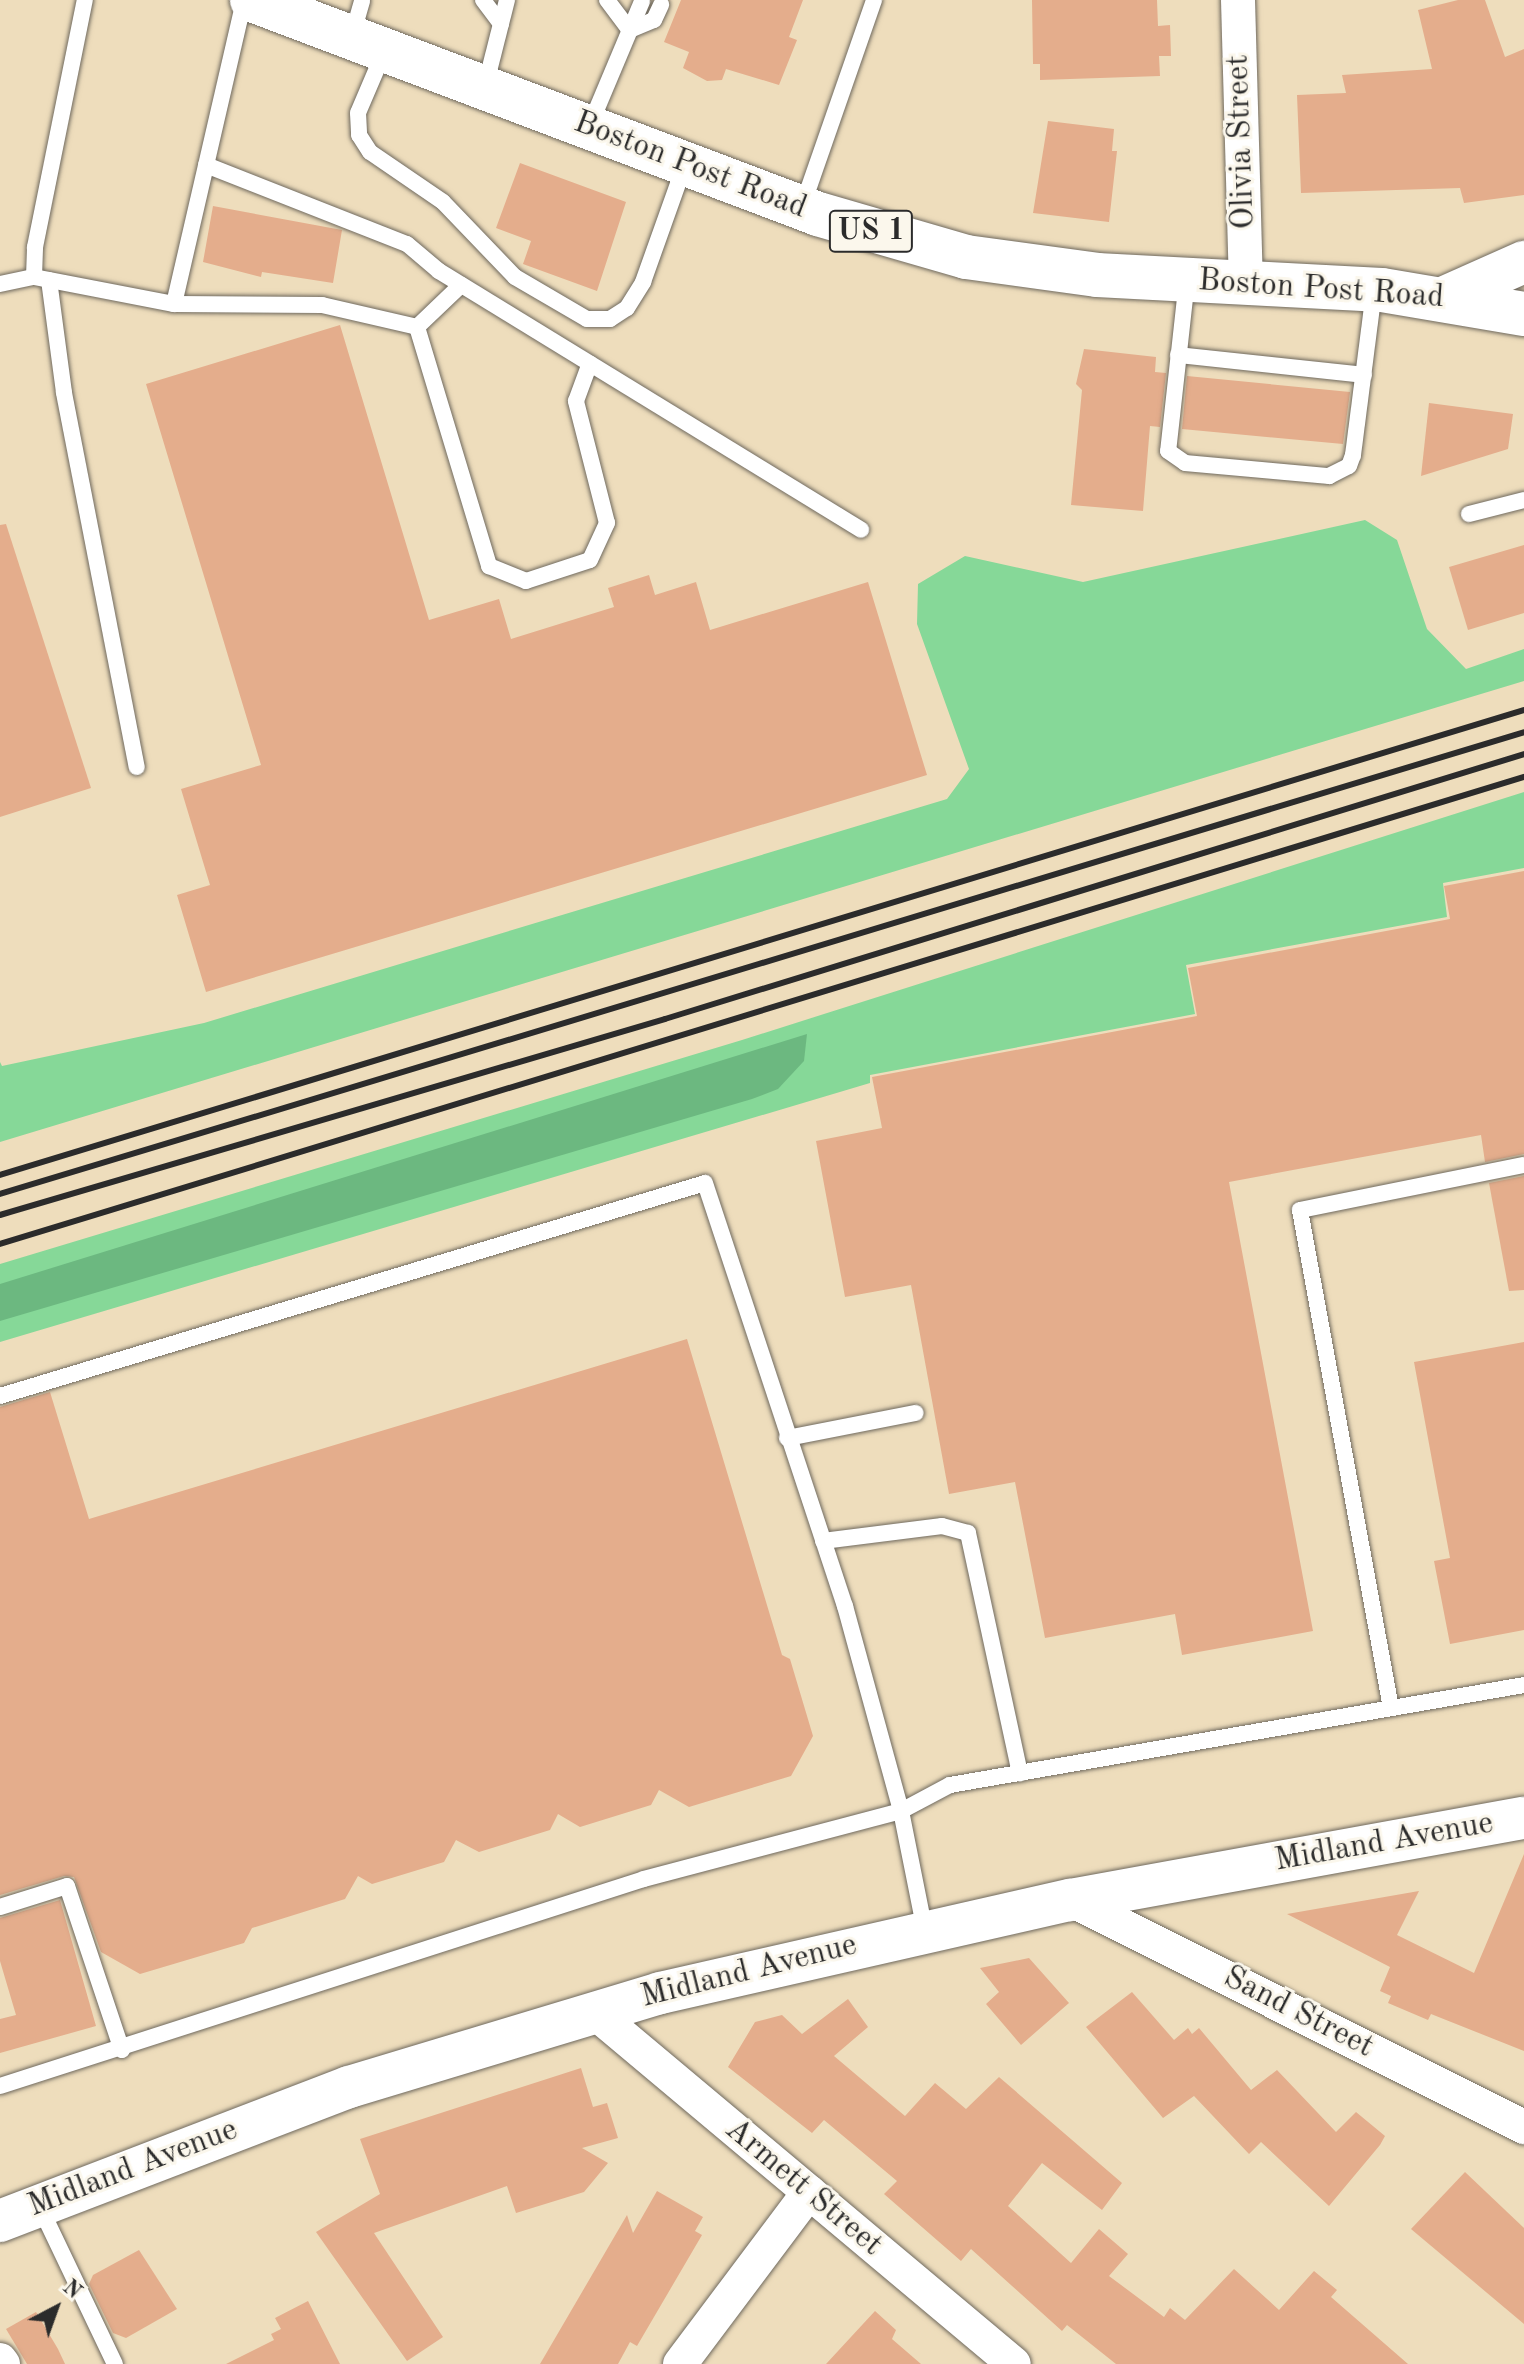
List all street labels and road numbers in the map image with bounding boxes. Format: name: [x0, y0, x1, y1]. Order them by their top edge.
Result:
street label: Olivia Street: [1220, 54, 1264, 230]
street label: Boston Post Road: [568, 104, 812, 228]
road number: US 1: [827, 205, 915, 257]
street label: Boston Post Road: [1197, 262, 1445, 318]
street label: Midland Avenue: [1272, 1805, 1496, 1881]
street label: Midland Avenue: [637, 1927, 861, 2017]
street label: Sand Street: [1216, 1959, 1380, 2067]
street label: Midland Avenue: [23, 2111, 243, 2227]
street label: Armett Street: [716, 2111, 890, 2265]

